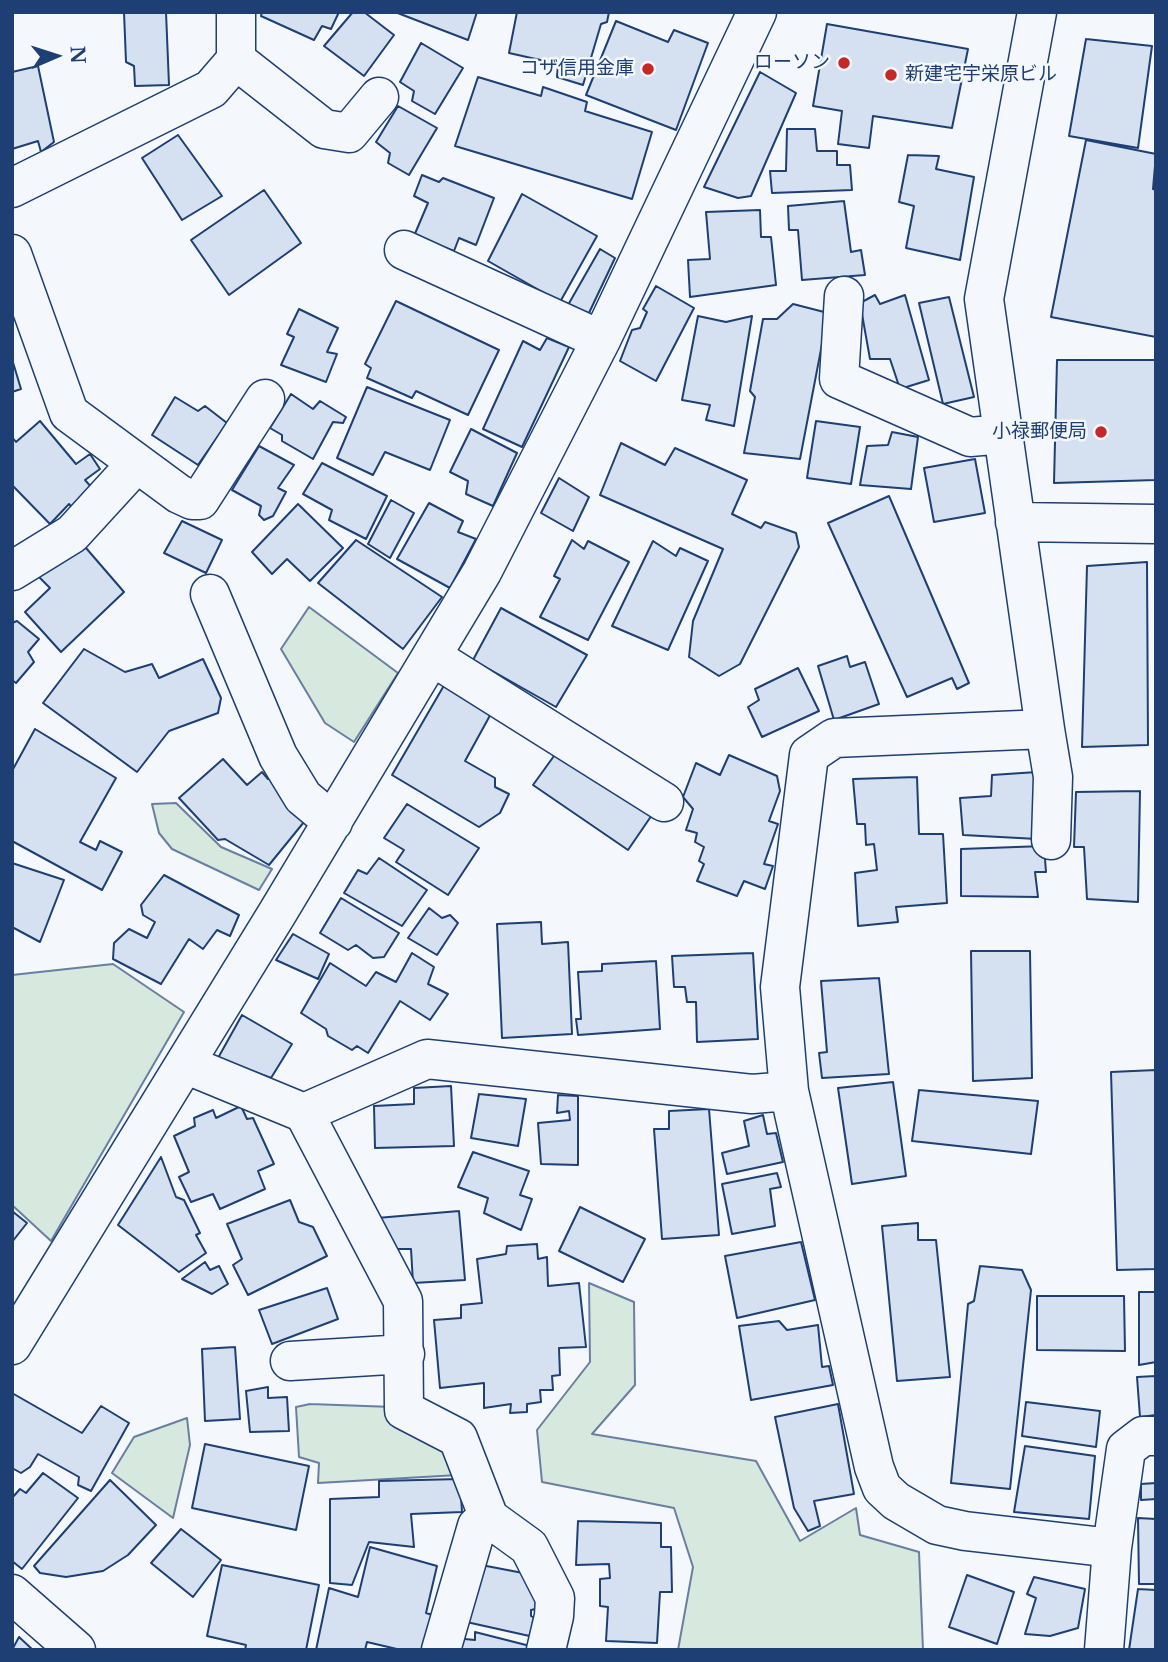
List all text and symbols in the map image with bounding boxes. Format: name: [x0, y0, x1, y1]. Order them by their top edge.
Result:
north arrow: [21, 21, 91, 91]
text: N: [66, 45, 89, 64]
place label: ローソン: [754, 52, 830, 74]
marker: ローソン: [836, 55, 852, 71]
place label: コザ信用金庫: [520, 58, 634, 80]
marker: コザ信用金庫: [640, 61, 656, 77]
place label: 新建宅宇栄原ビル: [905, 64, 1057, 86]
marker: 新建宅宇栄原ビル: [883, 67, 899, 83]
place label: 小禄郵便局: [992, 421, 1087, 443]
marker: 小禄郵便局: [1093, 424, 1109, 440]

